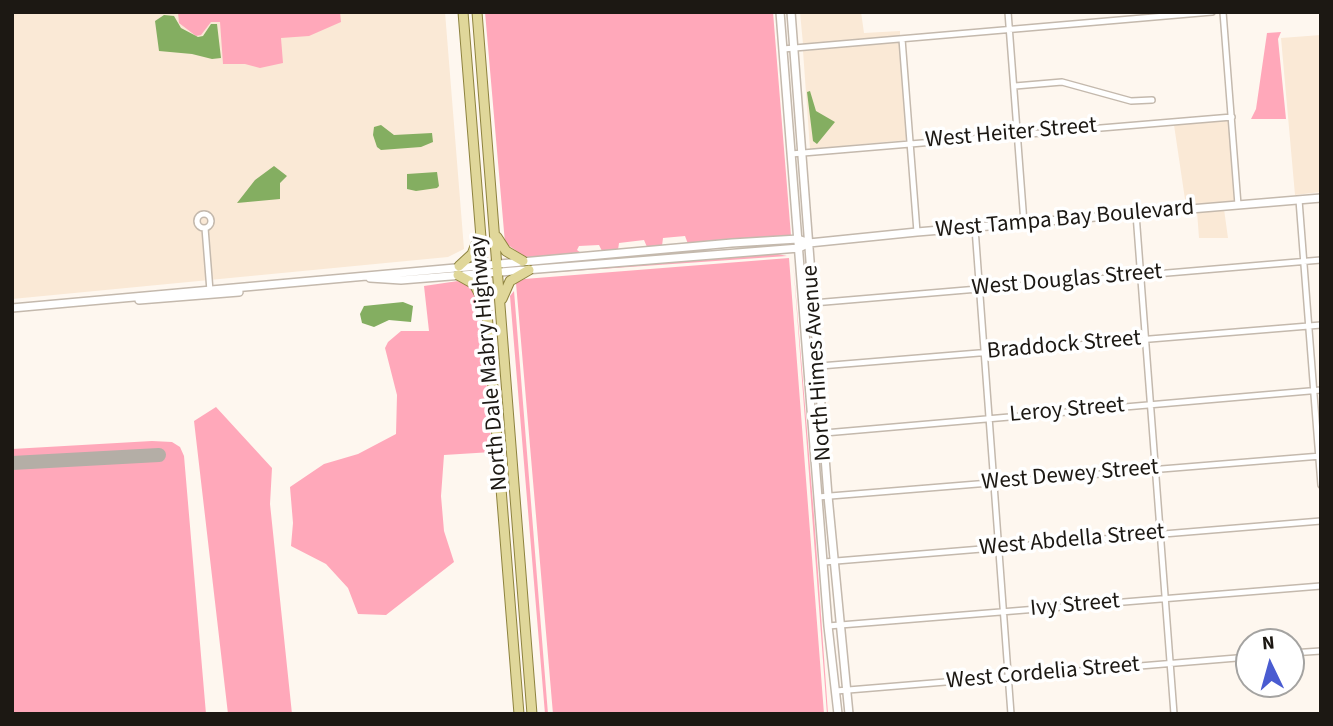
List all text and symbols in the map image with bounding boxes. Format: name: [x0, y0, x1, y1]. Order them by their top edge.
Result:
street label: West Heiter Street: [924, 113, 1098, 155]
street label: West Tampa Bay Boulevard: [934, 195, 1196, 245]
street label: North Dale Mabry Highway: [465, 234, 515, 492]
street label: West Douglas Street: [971, 259, 1163, 303]
street label: North Himes Avenue: [797, 264, 839, 462]
street label: Braddock Street: [986, 326, 1142, 366]
street label: Leroy Street: [1008, 392, 1126, 430]
street label: West Dewey Street: [980, 455, 1160, 497]
street label: West Abdella Street: [978, 519, 1166, 563]
street label: Ivy Street: [1029, 588, 1121, 624]
north arrow: [1235, 628, 1305, 698]
text: N: [1261, 630, 1276, 658]
street label: West Cordelia Street: [945, 652, 1141, 696]

